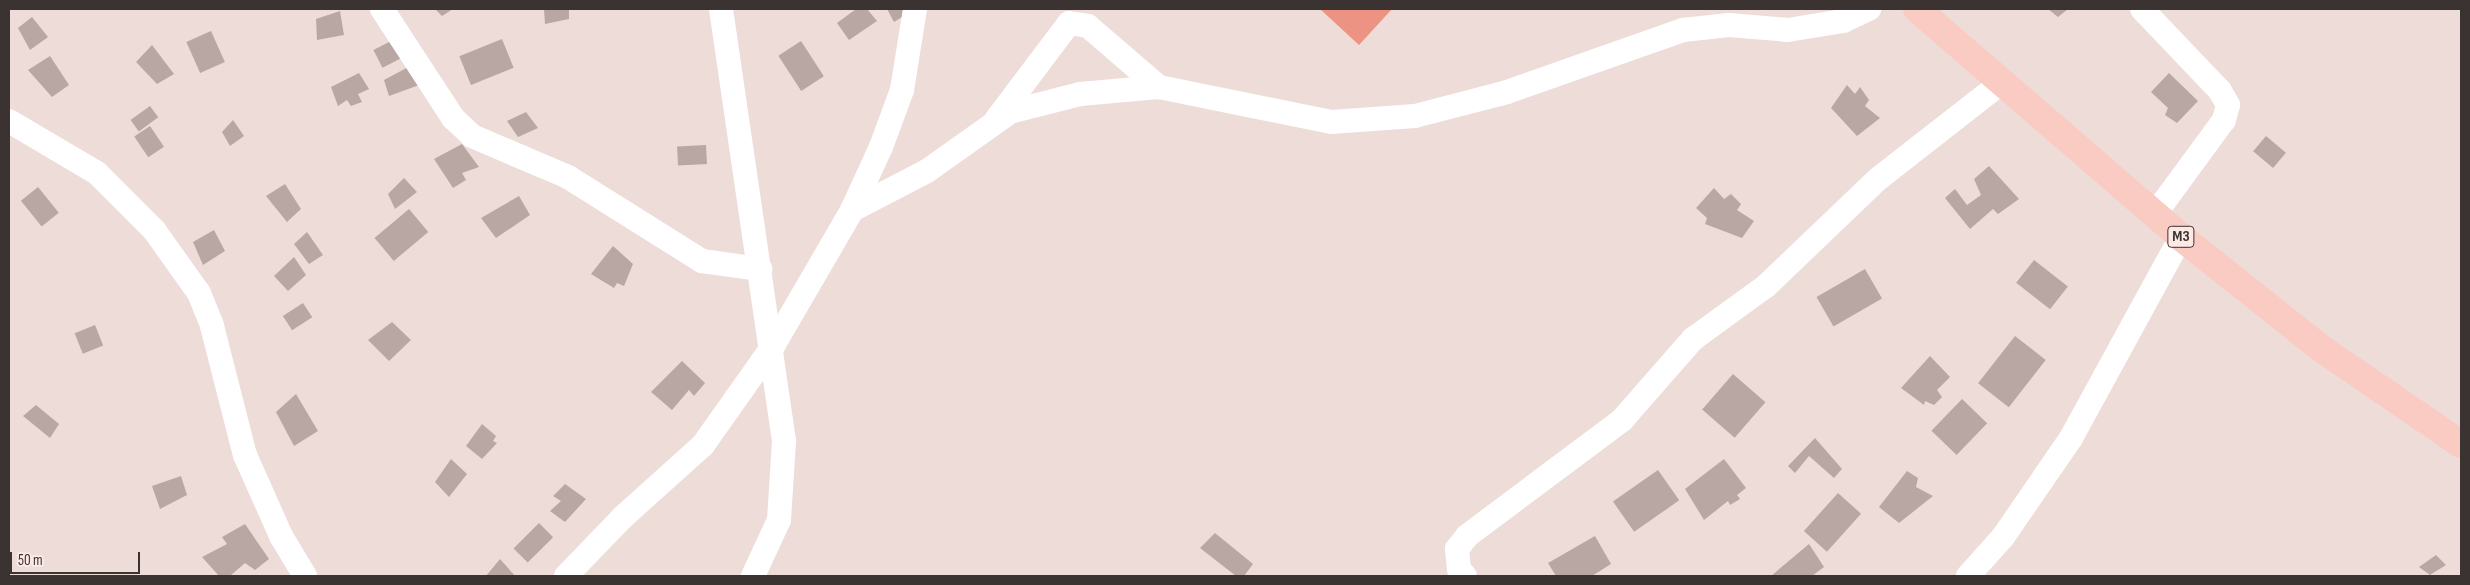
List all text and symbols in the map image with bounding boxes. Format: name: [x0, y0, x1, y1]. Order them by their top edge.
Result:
road number: M3: [2167, 223, 2195, 250]
scale bar: [12, 542, 142, 574]
text: 50 m: [18, 551, 43, 570]

